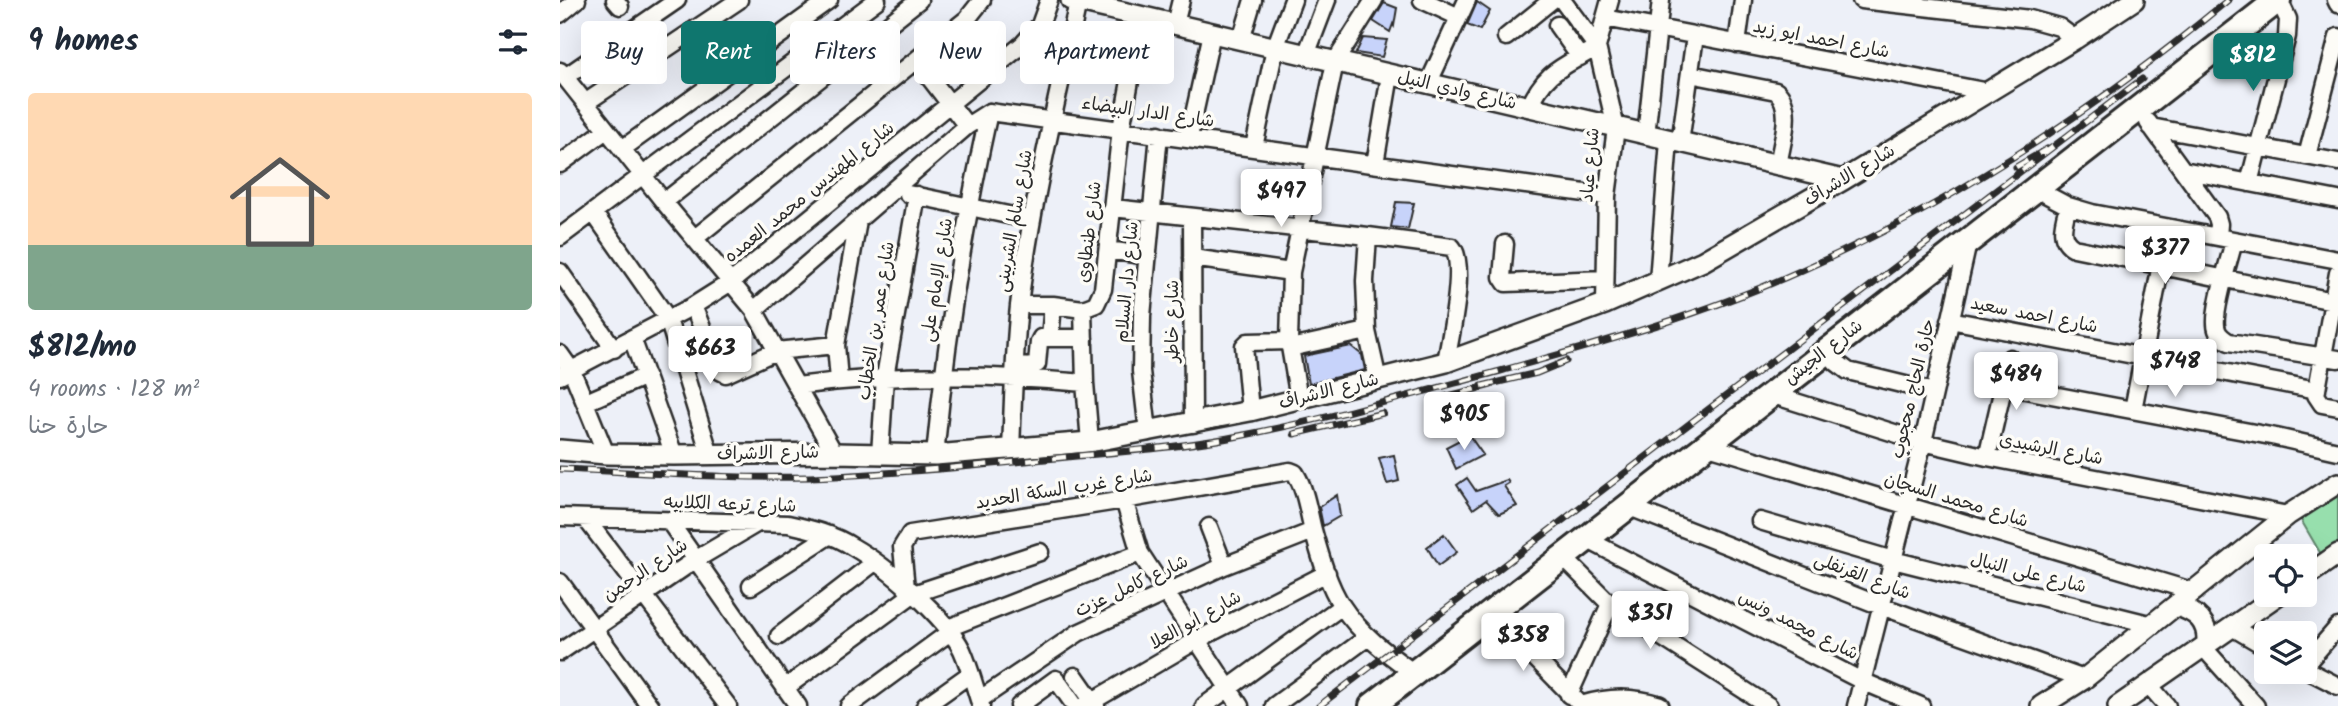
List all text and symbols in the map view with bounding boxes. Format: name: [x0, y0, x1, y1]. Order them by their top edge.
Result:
street label: شارع احمد ابو زيد: [1750, 13, 1892, 67]
text: 9 homes: [28, 18, 139, 66]
chip: Buy: [581, 21, 667, 84]
chip: Rent: [681, 21, 776, 84]
chip: Filters: [790, 21, 900, 84]
chip: New: [914, 21, 1006, 84]
chip: Apartment: [1020, 21, 1174, 84]
icon: filters: [494, 23, 532, 61]
pin: $812: [2212, 34, 2294, 93]
text: $812: [2229, 38, 2277, 74]
street label: شارع وادي النيل: [1395, 63, 1519, 119]
street label: شارع الدار البيضاء: [1080, 89, 1216, 137]
street label: شارع المهندس محمد العمده: [718, 115, 902, 271]
street label: شارع عياد: [1573, 126, 1609, 204]
street label: شارع الاشراف: [1799, 137, 1901, 215]
icon: home: [217, 139, 343, 265]
street label: شارع سالم الشربينى: [988, 147, 1042, 295]
pin: $497: [1240, 170, 1322, 229]
text: $497: [1257, 174, 1305, 210]
street label: شارع طنطاوى: [1069, 180, 1111, 284]
street label: شارع الإمام على: [914, 216, 962, 344]
street label: شارع دار السلام: [1108, 220, 1148, 344]
pin: $377: [2124, 226, 2206, 286]
text: $377: [2141, 231, 2189, 267]
street label: شارع عمر بن الخطاب: [850, 240, 904, 402]
street label: شارع خاطر: [1159, 280, 1188, 364]
street label: شارع احمد سعيد: [1968, 289, 2100, 343]
street label: شارع الجيش: [1778, 313, 1870, 393]
street label: حارة الحاج محجوب: [1884, 316, 1944, 462]
text: $812/mo: [28, 324, 137, 372]
pin: $663: [669, 326, 751, 386]
text: $663: [684, 331, 736, 367]
pin: $748: [2134, 340, 2216, 399]
text: $748: [2150, 344, 2200, 380]
pin: $484: [1975, 352, 2057, 412]
text: $484: [1990, 357, 2042, 393]
street label: شارع الاشراف: [1276, 366, 1382, 418]
text: 4 rooms · 128 m²: [28, 372, 199, 408]
pin: $905: [1423, 392, 1505, 452]
text: $905: [1440, 397, 1488, 433]
text: حارة حنا: [28, 409, 109, 445]
street label: شارع الرشيدى: [1997, 426, 2105, 474]
street label: شارع الاشراف: [717, 439, 819, 469]
street label: شارع غرب السكة الحديد: [973, 462, 1155, 518]
street label: شارع محمد السجان: [1880, 465, 2032, 537]
street label: شارع ترعه الكلابيه: [663, 488, 797, 522]
street label: شارع الرحمن: [597, 532, 695, 610]
map controls: [2254, 544, 2317, 684]
button: locate: [2254, 544, 2317, 607]
street label: شارع القرنفلى: [1810, 545, 1914, 609]
street label: شارع على النيال: [1967, 546, 2089, 602]
street label: شارع كامل عزت: [1070, 548, 1194, 626]
street label: شارع محمد ونس: [1733, 583, 1863, 669]
street label: شارع ابو العلا: [1145, 584, 1247, 658]
pin: $351: [1609, 592, 1691, 651]
text: $351: [1628, 596, 1672, 632]
pin: $358: [1482, 614, 1564, 673]
text: $358: [1497, 618, 1549, 654]
button: layers: [2254, 621, 2317, 684]

